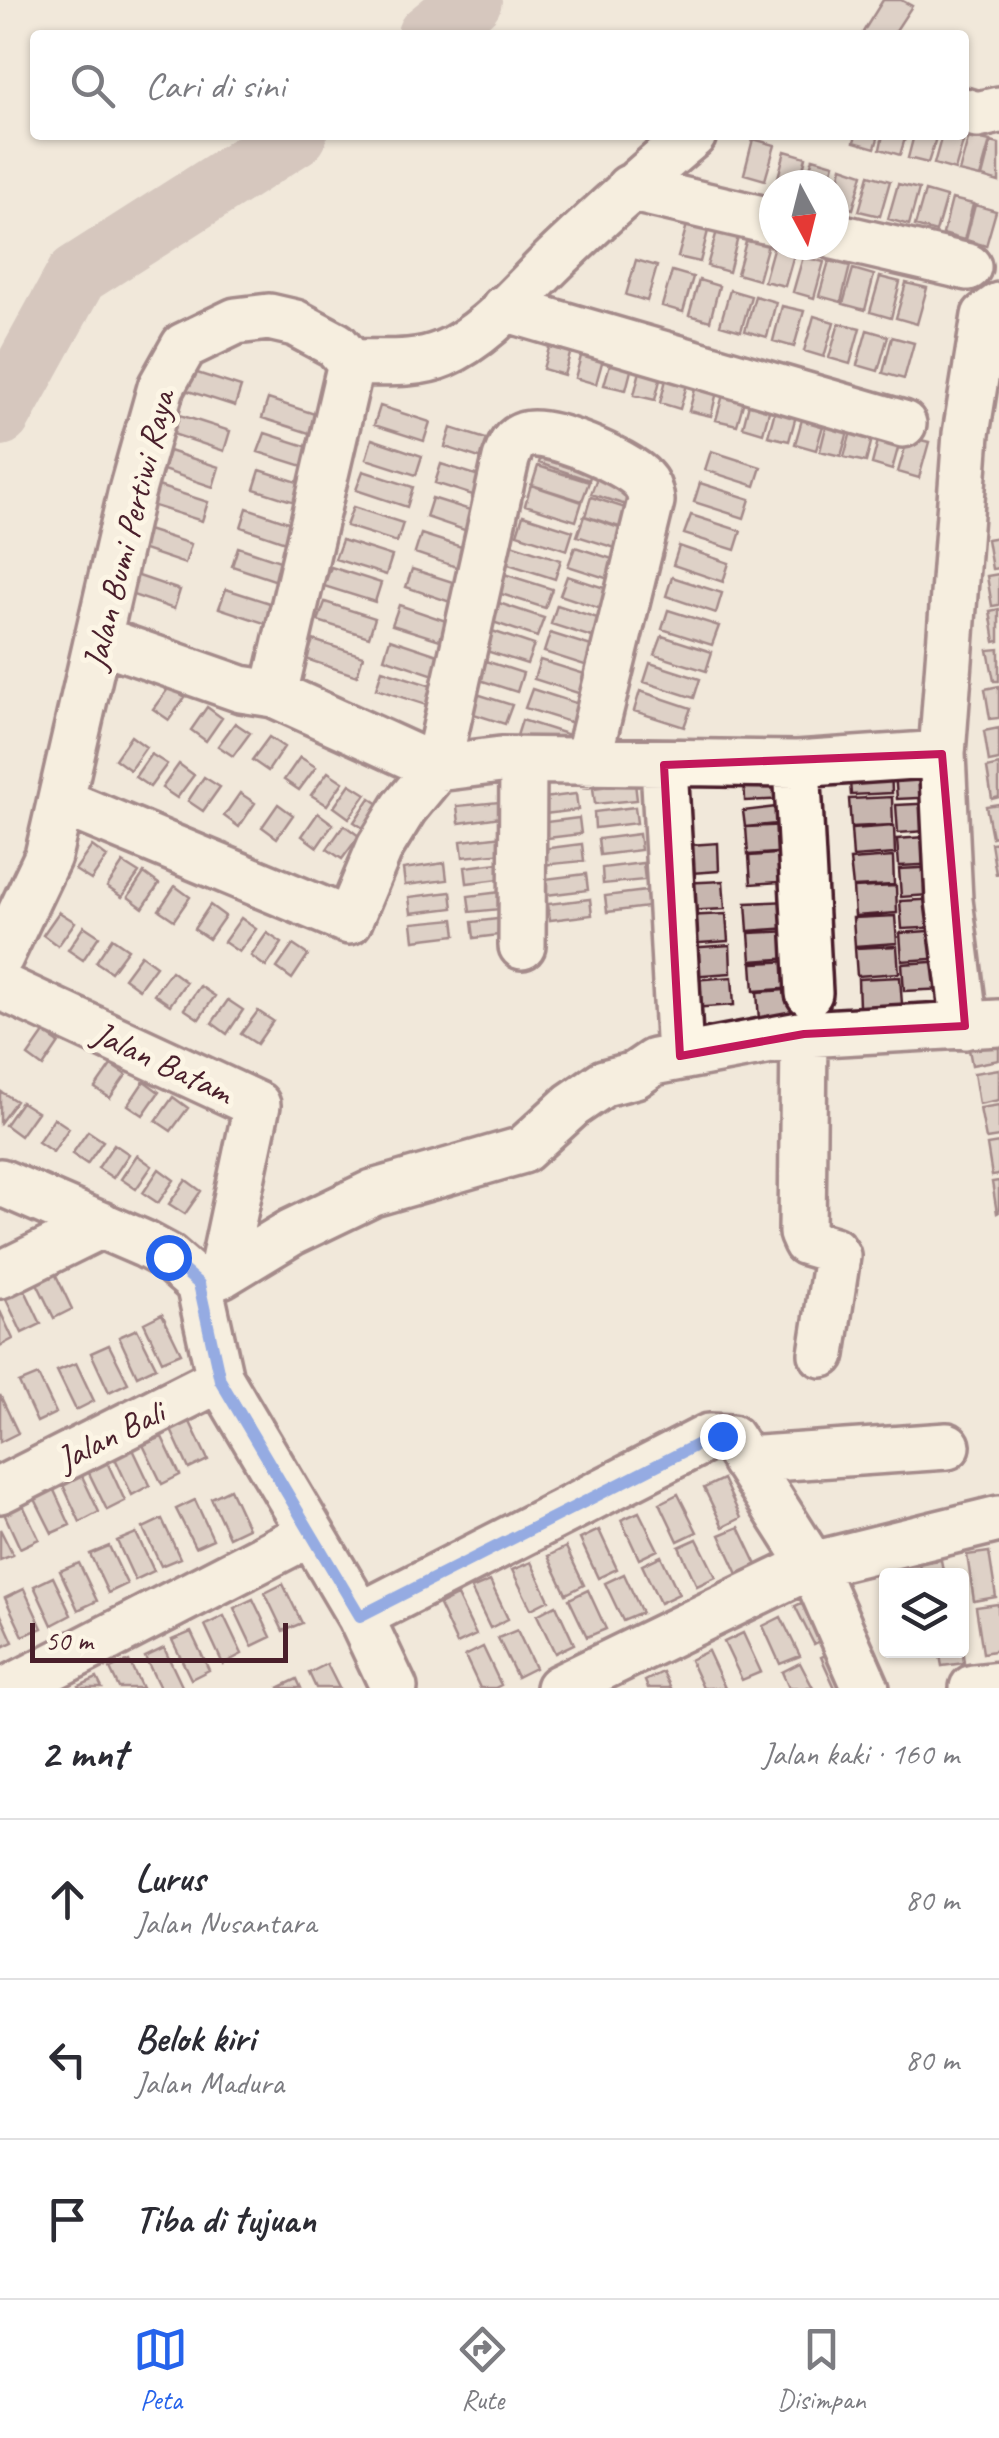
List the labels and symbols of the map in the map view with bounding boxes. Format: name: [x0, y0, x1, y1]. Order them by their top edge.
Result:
north arrow: [759, 170, 849, 260]
street label: Jalan Bumi Pertiwi Raya: [72, 384, 185, 676]
street label: Jalan Batam: [84, 1010, 243, 1116]
route start: [146, 1235, 192, 1281]
street label: Jalan Bali: [47, 1387, 175, 1482]
route end: [700, 1414, 746, 1460]
scale bar: [30, 1618, 288, 1662]

